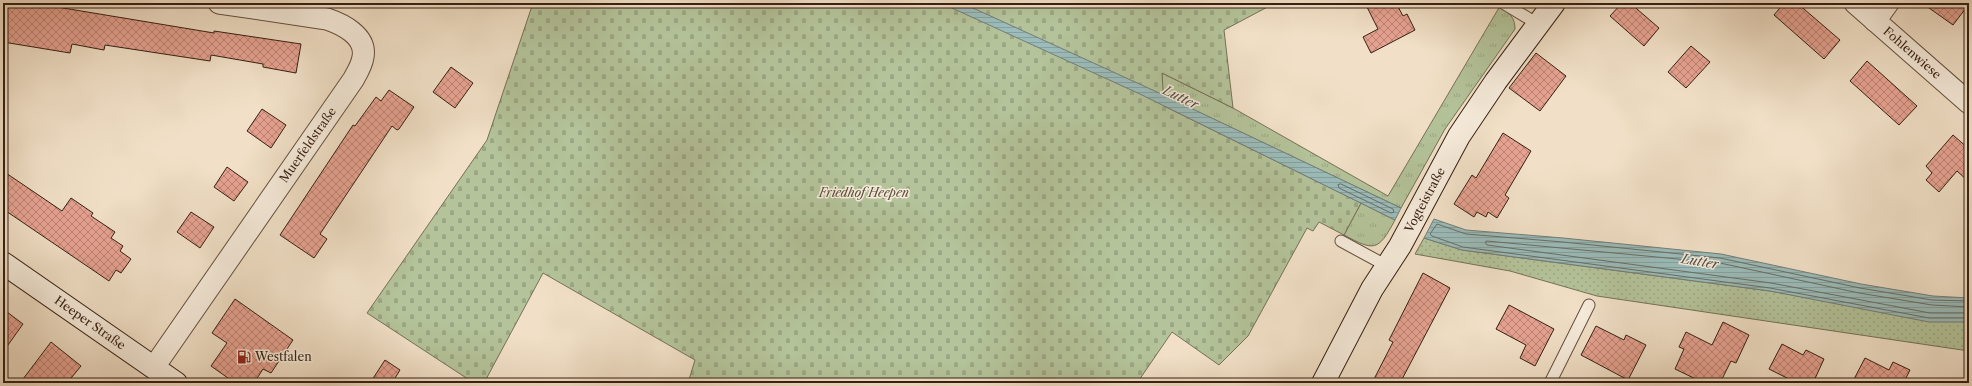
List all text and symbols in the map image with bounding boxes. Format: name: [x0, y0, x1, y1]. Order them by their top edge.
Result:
street label: Fohlenwiese: [1880, 23, 1945, 82]
water label: Lutter: [1160, 81, 1202, 113]
street label: Muerfeldstraße: [276, 104, 339, 185]
street label: Vogteistraße: [1401, 164, 1448, 236]
park label: Friedhof Heepen: [818, 185, 909, 200]
water label: Lutter: [1679, 250, 1721, 272]
street label: Heeper Straße: [52, 293, 129, 353]
fuel station icon: Westfalen: [236, 349, 252, 365]
place label: Westfalen: [254, 349, 312, 364]

